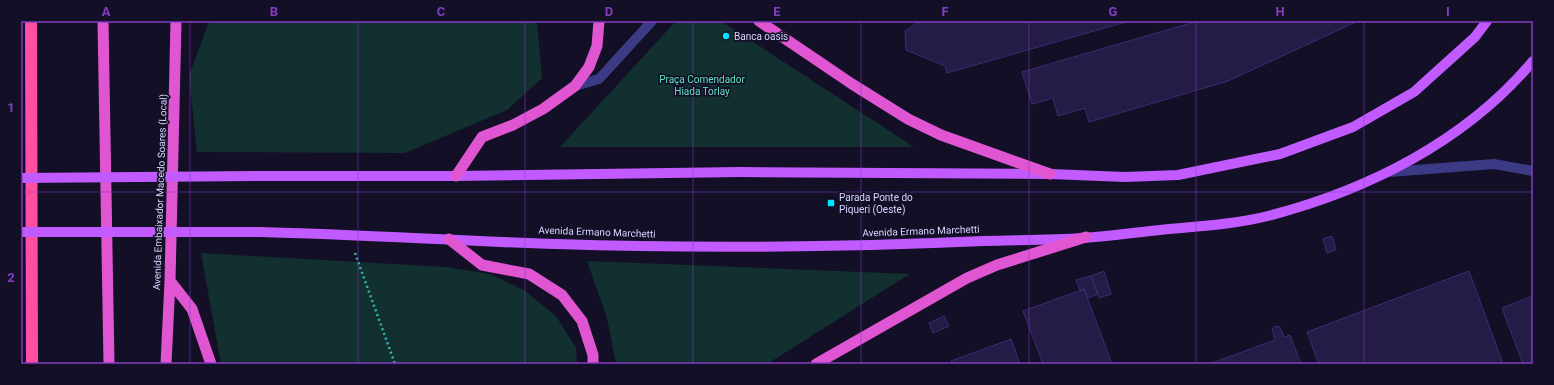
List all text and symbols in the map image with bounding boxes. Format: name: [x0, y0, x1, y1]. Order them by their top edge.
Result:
text: A: [102, 4, 111, 19]
text: B: [270, 4, 278, 19]
text: C: [437, 4, 446, 19]
text: D: [605, 4, 613, 19]
text: E: [773, 4, 781, 19]
text: F: [941, 4, 949, 19]
text: G: [1109, 4, 1118, 19]
text: H: [1275, 4, 1285, 19]
text: I: [1446, 4, 1450, 19]
marker: Banca oasis: [721, 31, 731, 41]
place label: Banca oasis: [734, 31, 788, 42]
park label: Praça Comendador Hiada Torlay: [659, 74, 745, 97]
street label: Avenida Embaixador Macedo Soares (Local): [151, 94, 170, 290]
text: 1: [7, 100, 15, 115]
place label: Parada Ponte do Piqueri (Oeste): [839, 192, 913, 216]
marker: Parada Ponte do Piqueri (Oeste): [826, 198, 836, 208]
street label: Avenida Ermano Marchetti: [862, 223, 980, 239]
street label: Avenida Ermano Marchetti: [538, 224, 656, 240]
text: 2: [7, 270, 15, 285]

